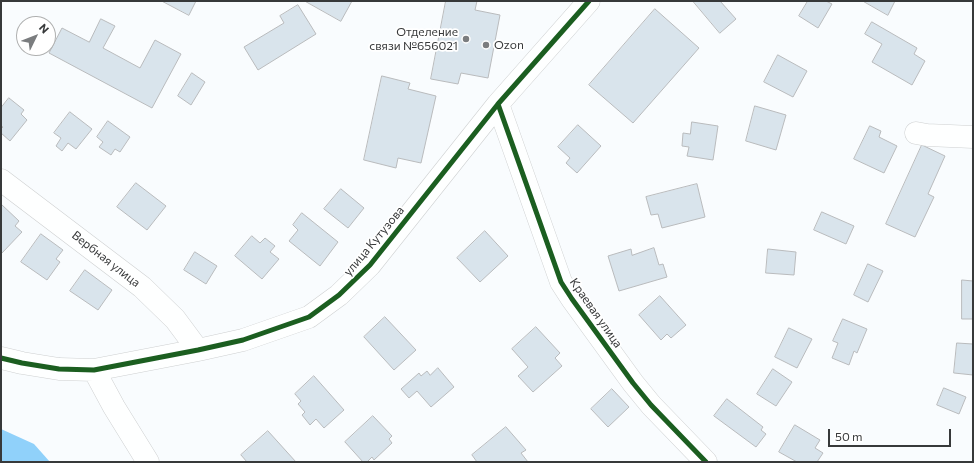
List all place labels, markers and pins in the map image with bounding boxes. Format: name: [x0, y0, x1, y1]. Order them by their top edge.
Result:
place label: Отделение связи №656021: [369, 25, 458, 53]
marker: Отделение связи №656021: [461, 34, 471, 44]
place label: Ozon: [494, 38, 524, 52]
marker: Ozon: [481, 40, 491, 50]

